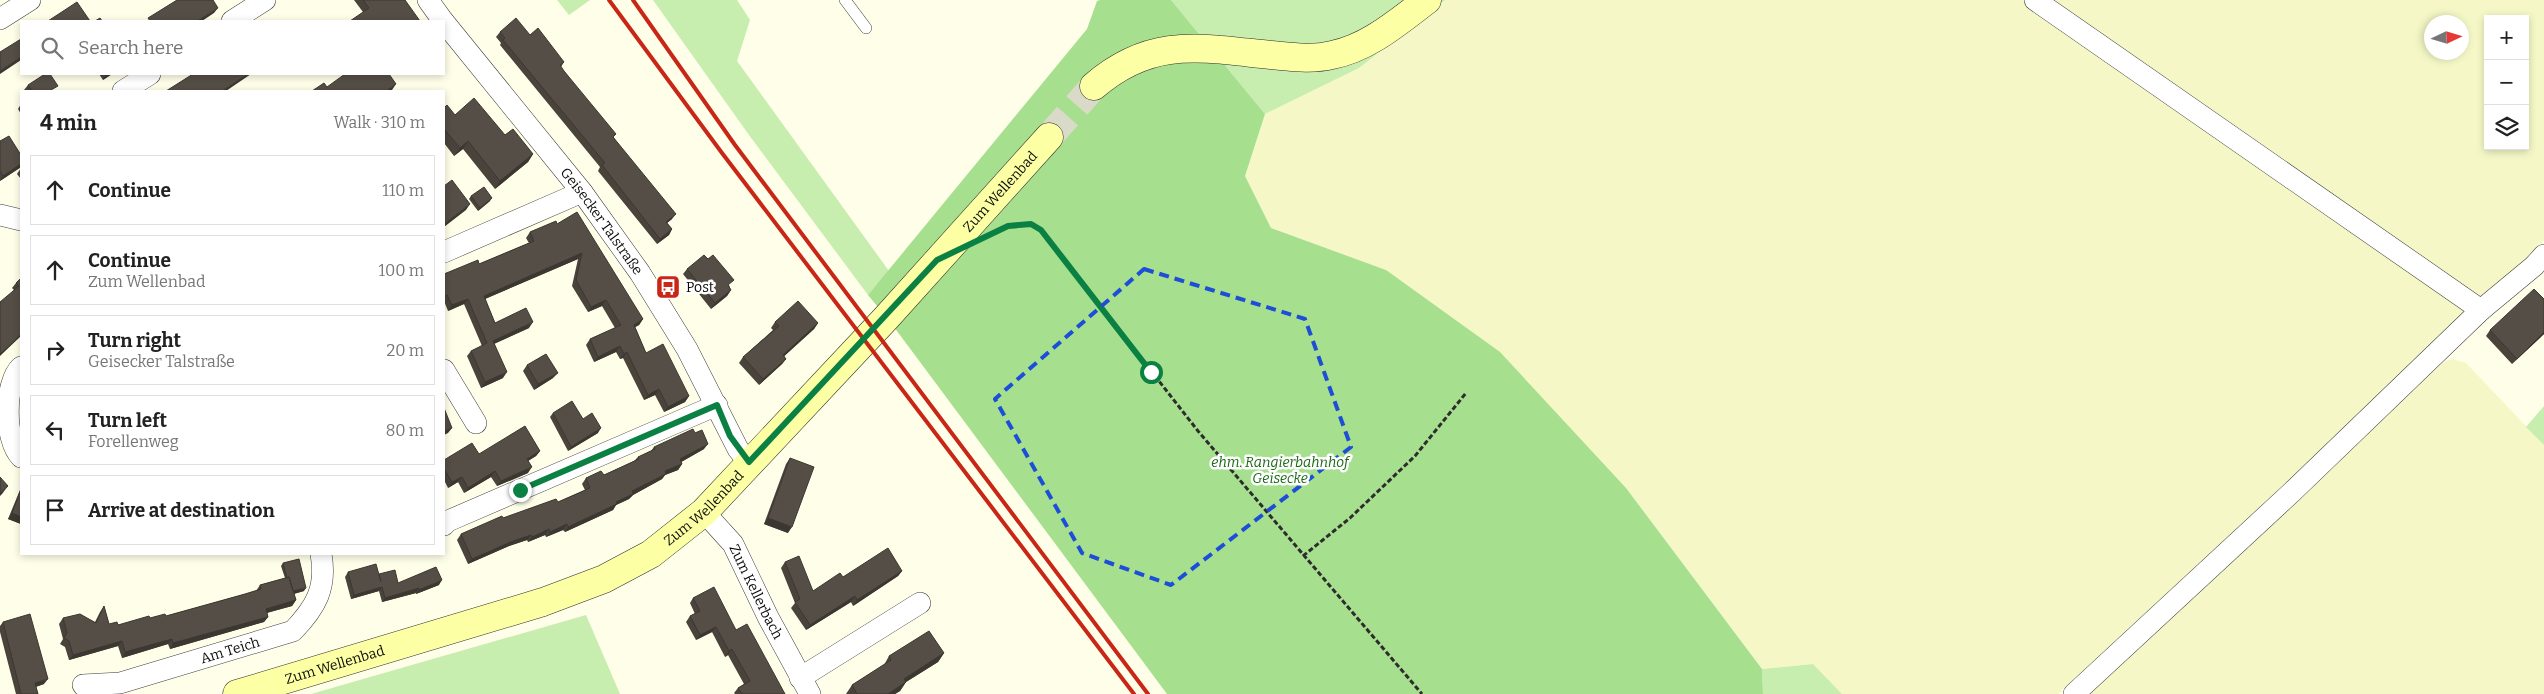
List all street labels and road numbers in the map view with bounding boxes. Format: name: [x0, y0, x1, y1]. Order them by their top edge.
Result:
street label: Zum Wellenbad: [960, 148, 1041, 236]
street label: Geisecker Talstraße: [557, 164, 646, 278]
street label: Zum Wellenbad: [661, 467, 747, 550]
street label: Zum Kellerbach: [725, 542, 786, 642]
street label: Am Teich: [199, 633, 262, 667]
street label: Zum Wellenbad: [283, 642, 387, 688]

